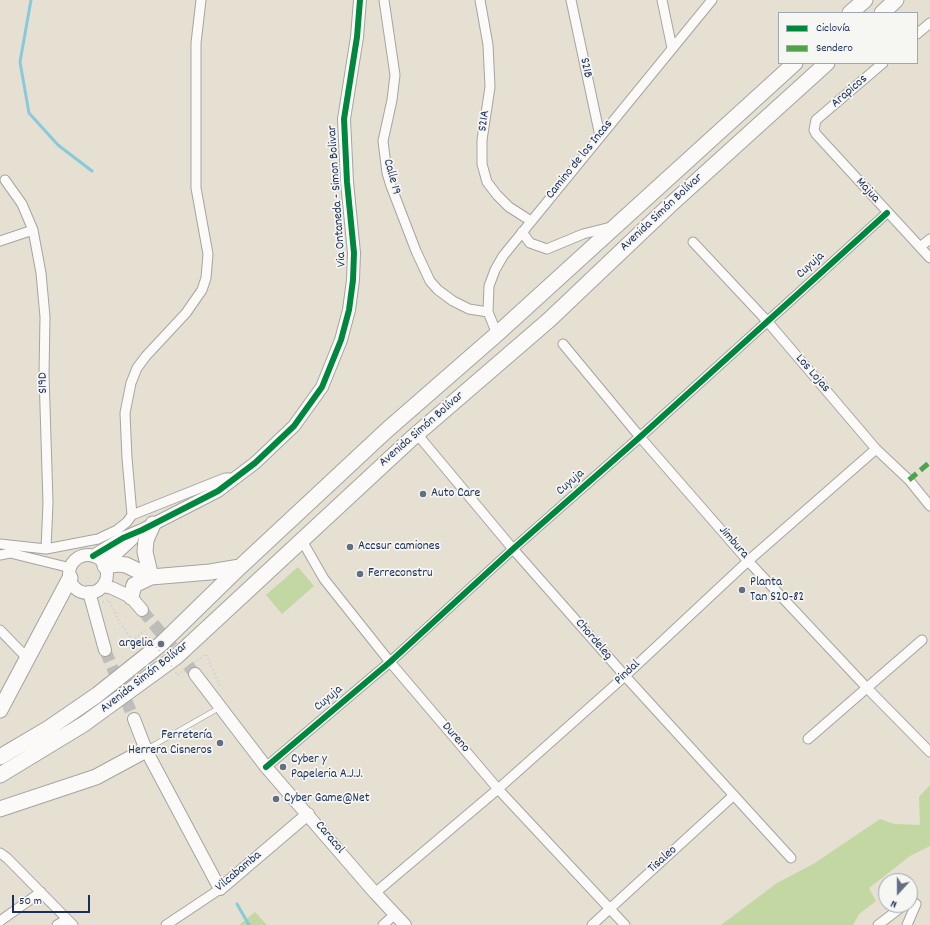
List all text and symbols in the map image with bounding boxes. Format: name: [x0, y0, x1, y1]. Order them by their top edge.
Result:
legend: [778, 12, 918, 64]
text: Ciclovía: [816, 20, 850, 37]
text: Sendero: [816, 40, 853, 57]
street label: S21B: [575, 56, 595, 80]
street label: Arapicos: [829, 72, 871, 112]
street label: S21A: [476, 109, 494, 133]
street label: Camino de los Incas: [543, 117, 617, 203]
street label: Via Ontaneda - Simon Bolivar: [325, 125, 351, 267]
street label: Calle 19: [379, 157, 403, 197]
street label: Avenida Simón Bolívar: [617, 171, 707, 255]
street label: Majua: [852, 175, 882, 207]
street label: Cuyuja: [794, 249, 828, 283]
street label: Los Lojas: [791, 352, 833, 396]
street label: S19D: [36, 372, 52, 394]
street label: Avenida Simón Bolívar: [376, 389, 468, 471]
street label: Cuyuja: [554, 466, 588, 500]
place label: Auto Care: [431, 486, 480, 502]
marker: Auto Care: [418, 489, 428, 499]
street label: Jimbura: [715, 523, 751, 563]
place label: Accsur camiones: [358, 539, 440, 555]
marker: Accsur camiones: [345, 542, 355, 552]
place label: Ferreconstru: [368, 566, 433, 582]
marker: Ferreconstru: [355, 569, 365, 579]
place label: Planta Tan S20-82: [750, 575, 804, 606]
marker: Planta Tan S20-82: [737, 585, 747, 595]
street label: Chordeleg: [571, 616, 615, 664]
place label: argelia: [119, 636, 153, 652]
street label: Avenida Simón Bolívar: [98, 639, 192, 717]
marker: argelia: [156, 639, 166, 649]
street label: Pindal: [612, 657, 644, 689]
street label: Cuyuja: [312, 683, 346, 715]
street label: Dureno: [438, 720, 472, 756]
place label: Ferretería Herrera Cisneros: [128, 728, 212, 759]
marker: Ferretería Herrera Cisneros: [215, 738, 225, 748]
place label: Cyber y Papeleria A.J.J.: [291, 752, 363, 783]
marker: Cyber y Papeleria A.J.J.: [278, 762, 288, 772]
place label: Cyber Game@Net: [284, 791, 370, 807]
marker: Cyber Game@Net: [271, 794, 281, 804]
street label: Caracol: [311, 819, 347, 857]
street label: Tisaleo: [645, 843, 681, 877]
street label: Vilcabamba: [213, 848, 265, 896]
north arrow: [878, 873, 918, 913]
scale bar: [14, 887, 92, 913]
text: 50 m: [19, 893, 42, 910]
text: N: [889, 895, 899, 912]

